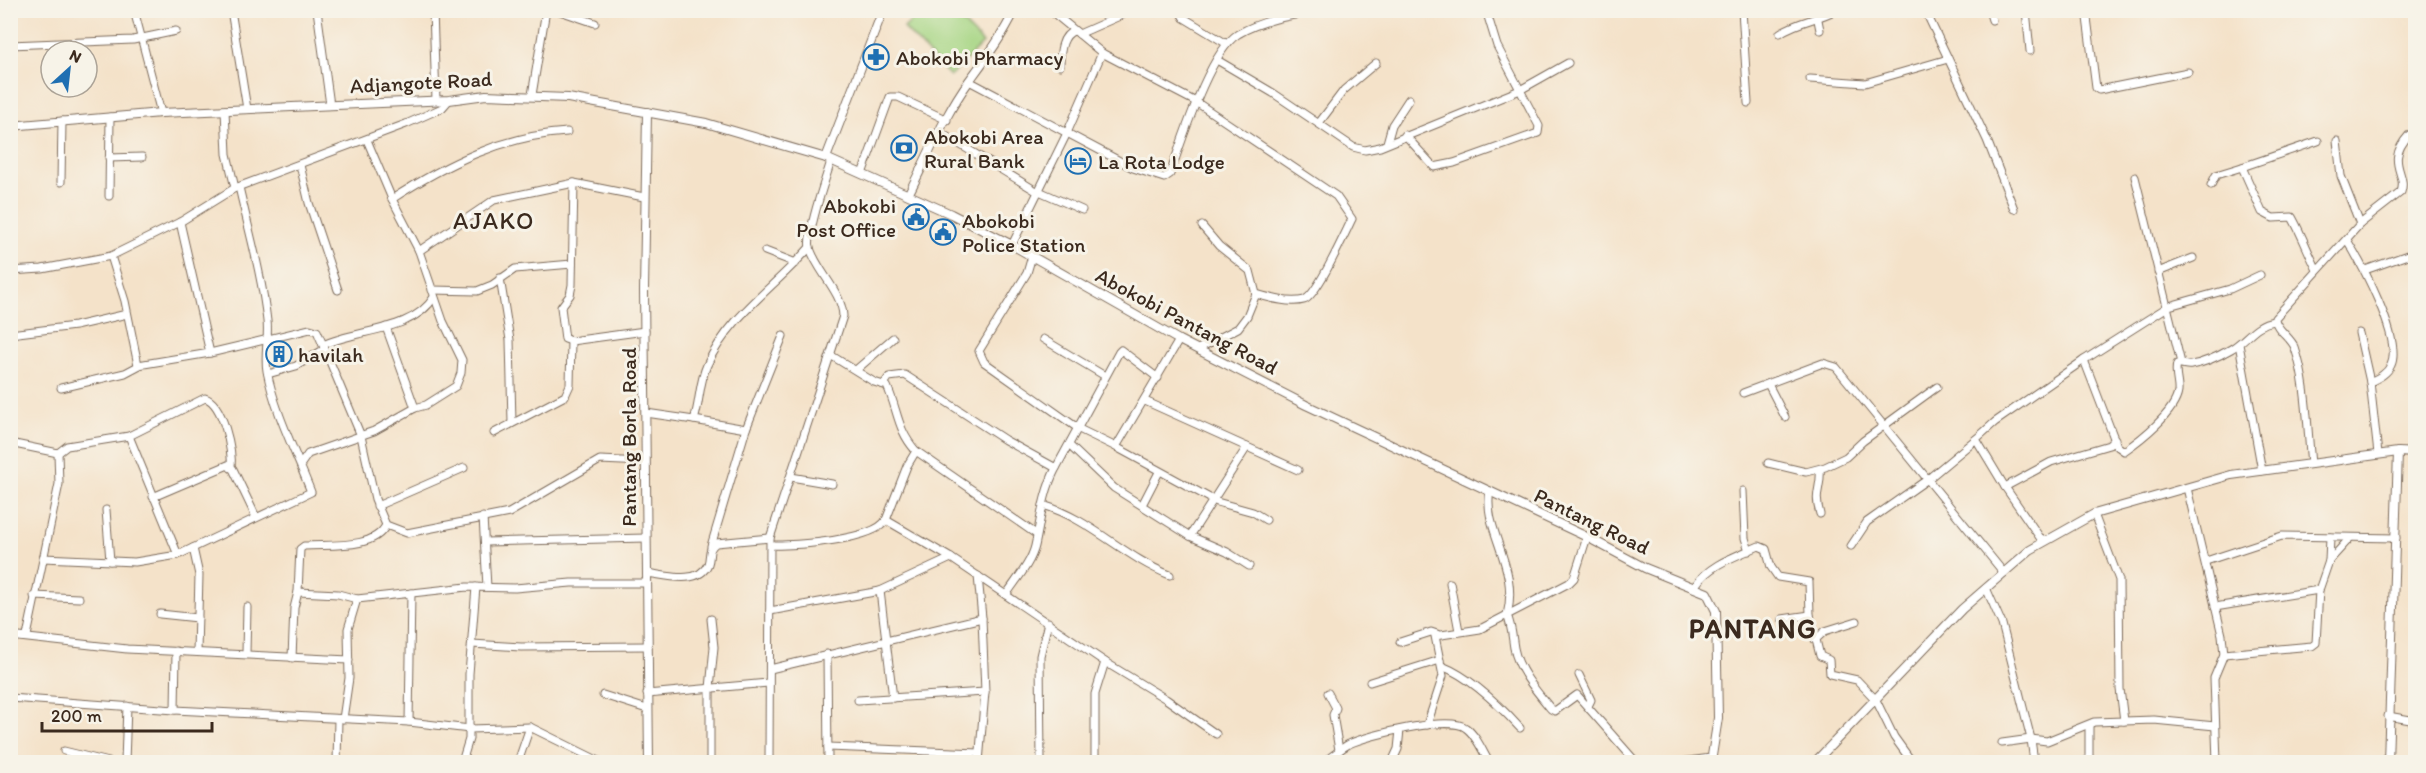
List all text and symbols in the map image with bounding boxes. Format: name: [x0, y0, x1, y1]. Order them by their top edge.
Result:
north arrow: [39, 39, 99, 99]
pharmacy icon: Abokobi Pharmacy: [861, 42, 891, 72]
text: N: [66, 45, 85, 67]
place label: Abokobi Pharmacy: [896, 45, 1064, 70]
street label: Adjangote Road: [349, 66, 493, 98]
place label: Abokobi Area Rural Bank: [924, 124, 1044, 173]
bank icon: Abokobi Area Rural Bank: [889, 133, 919, 163]
hotel icon: La Rota Lodge: [1063, 146, 1093, 176]
place label: La Rota Lodge: [1098, 149, 1225, 174]
place label: Abokobi Post Office: [796, 193, 896, 242]
public building icon: Abokobi Post Office: [901, 202, 931, 232]
district label: AJAKO: [453, 206, 535, 235]
place label: Abokobi Police Station: [962, 208, 1086, 257]
public building icon: Abokobi Police Station: [928, 217, 958, 247]
street label: Abokobi Pantang Road: [1092, 262, 1282, 380]
building icon: havilah: [264, 339, 294, 369]
place label: havilah: [298, 342, 364, 367]
street label: Pantang Borla Road: [616, 347, 641, 527]
street label: Pantang Road: [1530, 482, 1654, 560]
district label: PANTANG: [1689, 612, 1817, 645]
scale bar: [42, 695, 212, 733]
text: 200 m: [51, 705, 102, 727]

